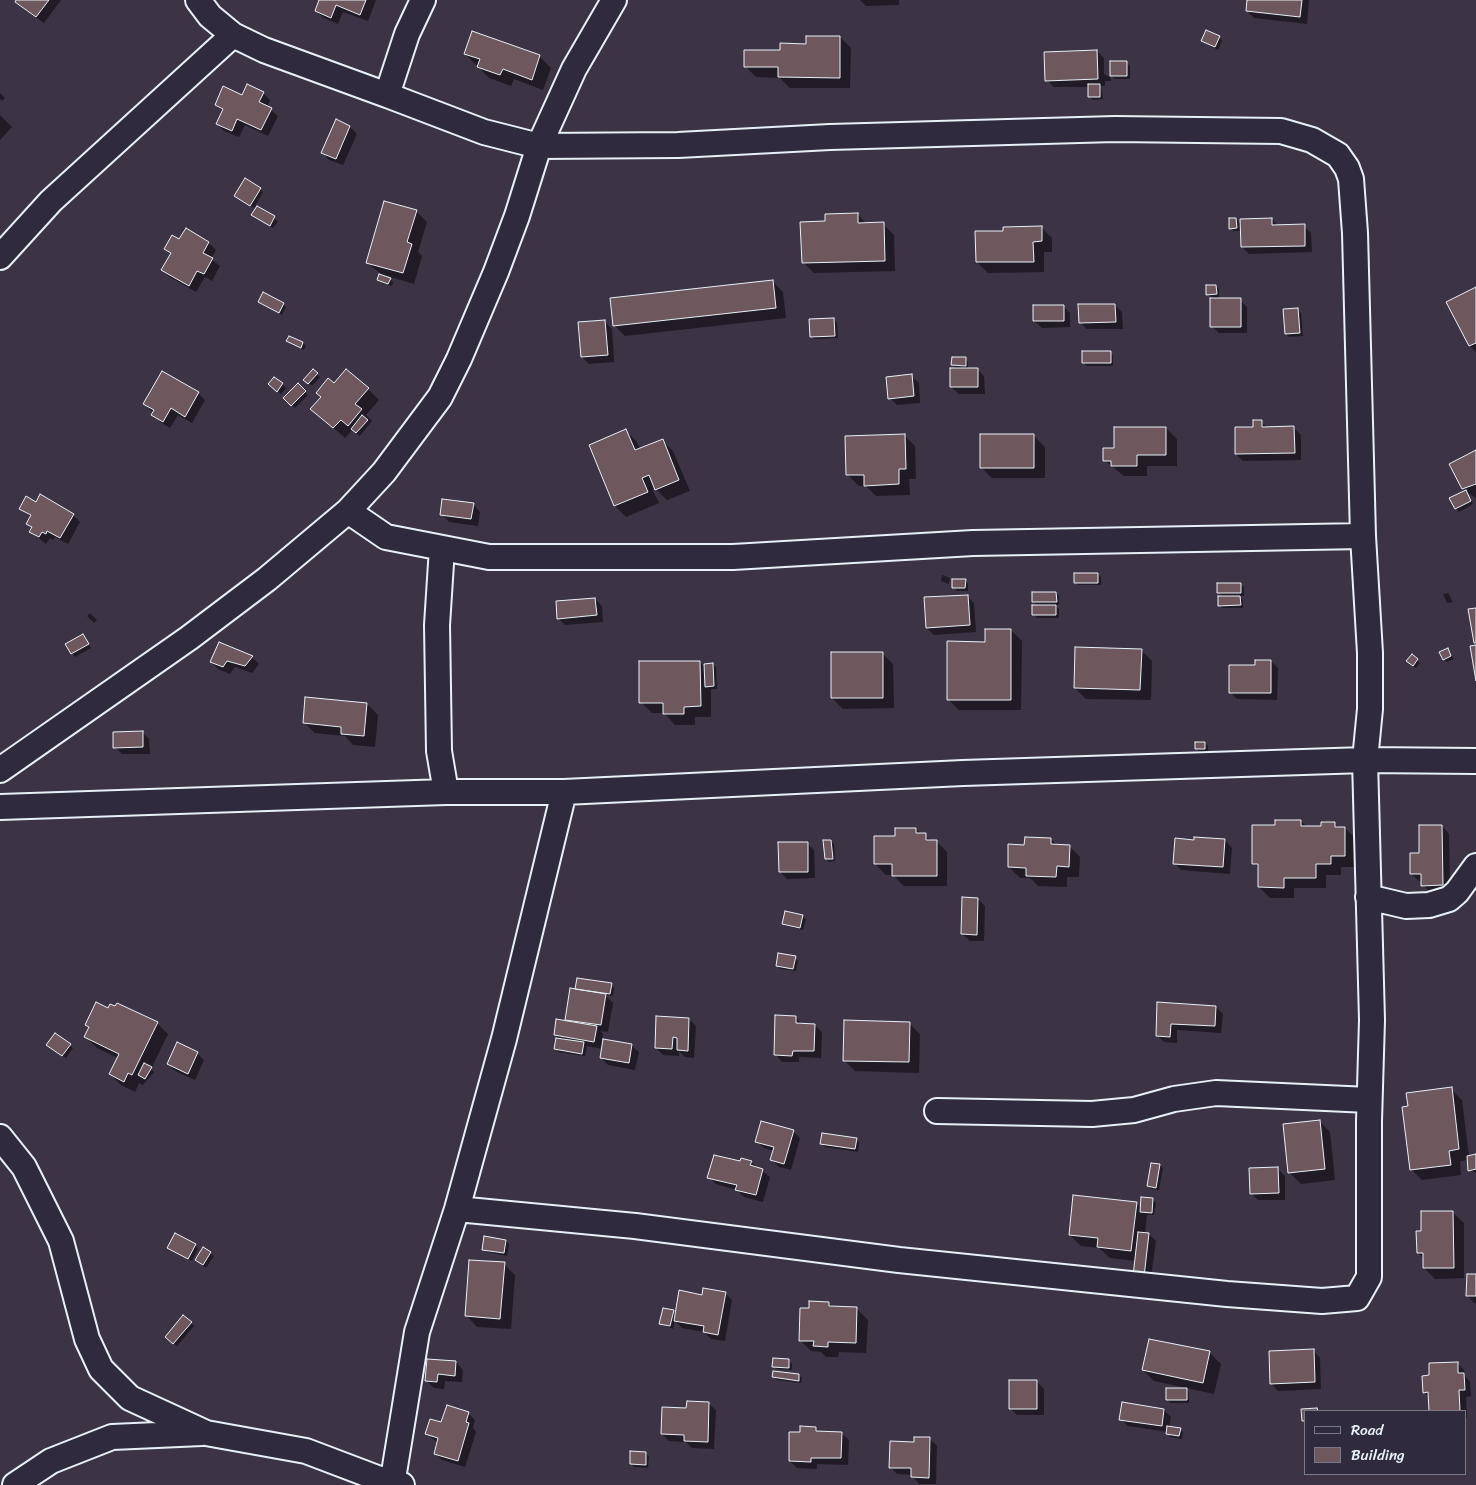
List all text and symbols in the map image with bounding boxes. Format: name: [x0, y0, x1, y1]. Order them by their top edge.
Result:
legend: [1304, 1410, 1466, 1475]
text: Road: [1351, 1417, 1383, 1443]
text: Building: [1351, 1442, 1405, 1468]

